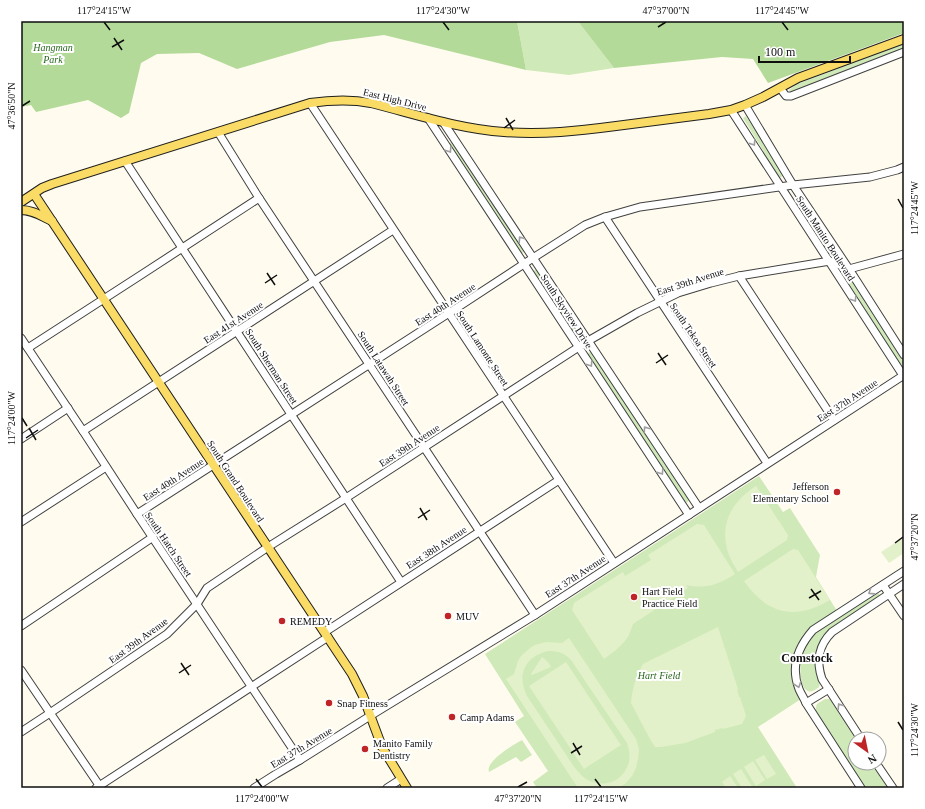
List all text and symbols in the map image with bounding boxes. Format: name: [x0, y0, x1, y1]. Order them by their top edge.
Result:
text: 117°24'15"W: [77, 5, 132, 16]
text: 117°24'30"W: [416, 5, 471, 16]
text: 47°37'00"N: [642, 5, 690, 16]
text: 117°24'45"W: [755, 5, 810, 16]
scale bar: [759, 38, 850, 64]
park label: Hangman Park: [32, 42, 73, 65]
text: 100 m: [765, 45, 796, 59]
text: 47°36'50"N: [6, 82, 17, 130]
street label: East High Drive: [362, 86, 428, 113]
one-way arrow: [748, 139, 755, 146]
one-way arrow: [444, 146, 452, 153]
text: 117°24'45"W: [909, 180, 920, 235]
street label: South Manito Boulevard: [794, 194, 857, 283]
one-way arrow: [518, 236, 526, 243]
street label: East 39th Avenue: [655, 265, 726, 297]
street label: South Skyview Drive: [539, 272, 595, 351]
street label: East 40th Avenue: [413, 280, 478, 328]
one-way arrow: [849, 295, 857, 302]
street label: East 41st Avenue: [201, 299, 266, 346]
street label: South Tekoa Street: [668, 301, 719, 370]
street label: South Lamonte Street: [454, 309, 511, 388]
street label: South Sherman Street: [243, 327, 300, 406]
street label: South Latawah Street: [356, 329, 412, 408]
one-way arrow: [585, 360, 593, 367]
street label: East 37th Avenue: [815, 376, 880, 424]
text: 117°24'00"W: [6, 390, 17, 445]
street label: East 39th Avenue: [377, 421, 442, 469]
one-way arrow: [643, 426, 651, 433]
street label: South Grand Boulevard: [205, 438, 266, 524]
street label: East 40th Avenue: [141, 455, 206, 503]
one-way arrow: [657, 468, 664, 475]
place label: Jefferson Elementary School: [753, 481, 829, 504]
marker: Jefferson Elementary School: [832, 487, 842, 497]
street label: South Hatch Street: [143, 510, 194, 579]
text: 47°37'20"N: [909, 513, 920, 561]
street label: East 38th Avenue: [404, 523, 469, 571]
street label: East 37th Avenue: [543, 552, 608, 600]
place label: Hart Field Practice Field: [642, 586, 697, 609]
one-way arrow: [868, 588, 875, 595]
marker: Hart Field Practice Field: [629, 592, 639, 602]
marker: MUV: [443, 611, 453, 621]
place label: MUV: [456, 611, 480, 622]
street label: East 39th Avenue: [107, 615, 170, 665]
marker: REMEDY: [277, 616, 287, 626]
place label: REMEDY: [290, 616, 332, 627]
district label: Comstock: [781, 651, 833, 665]
park label: Hart Field: [637, 670, 681, 681]
one-way arrow: [793, 682, 802, 689]
marker: Snap Fitness: [324, 698, 334, 708]
place label: Snap Fitness: [337, 698, 388, 709]
text: 117°24'30"W: [909, 702, 920, 757]
one-way arrow: [837, 703, 845, 710]
marker: Camp Adams: [447, 712, 457, 722]
place label: Camp Adams: [460, 712, 514, 723]
street label: East 37th Avenue: [269, 724, 334, 770]
north arrow: [847, 731, 887, 771]
place label: Manito Family Dentistry: [373, 738, 433, 761]
marker: Manito Family Dentistry: [360, 744, 370, 754]
text: N: [866, 752, 879, 767]
text: 117°24'00"W: [235, 793, 290, 804]
text: 47°37'20"N: [494, 793, 542, 804]
text: 117°24'15"W: [574, 793, 629, 804]

